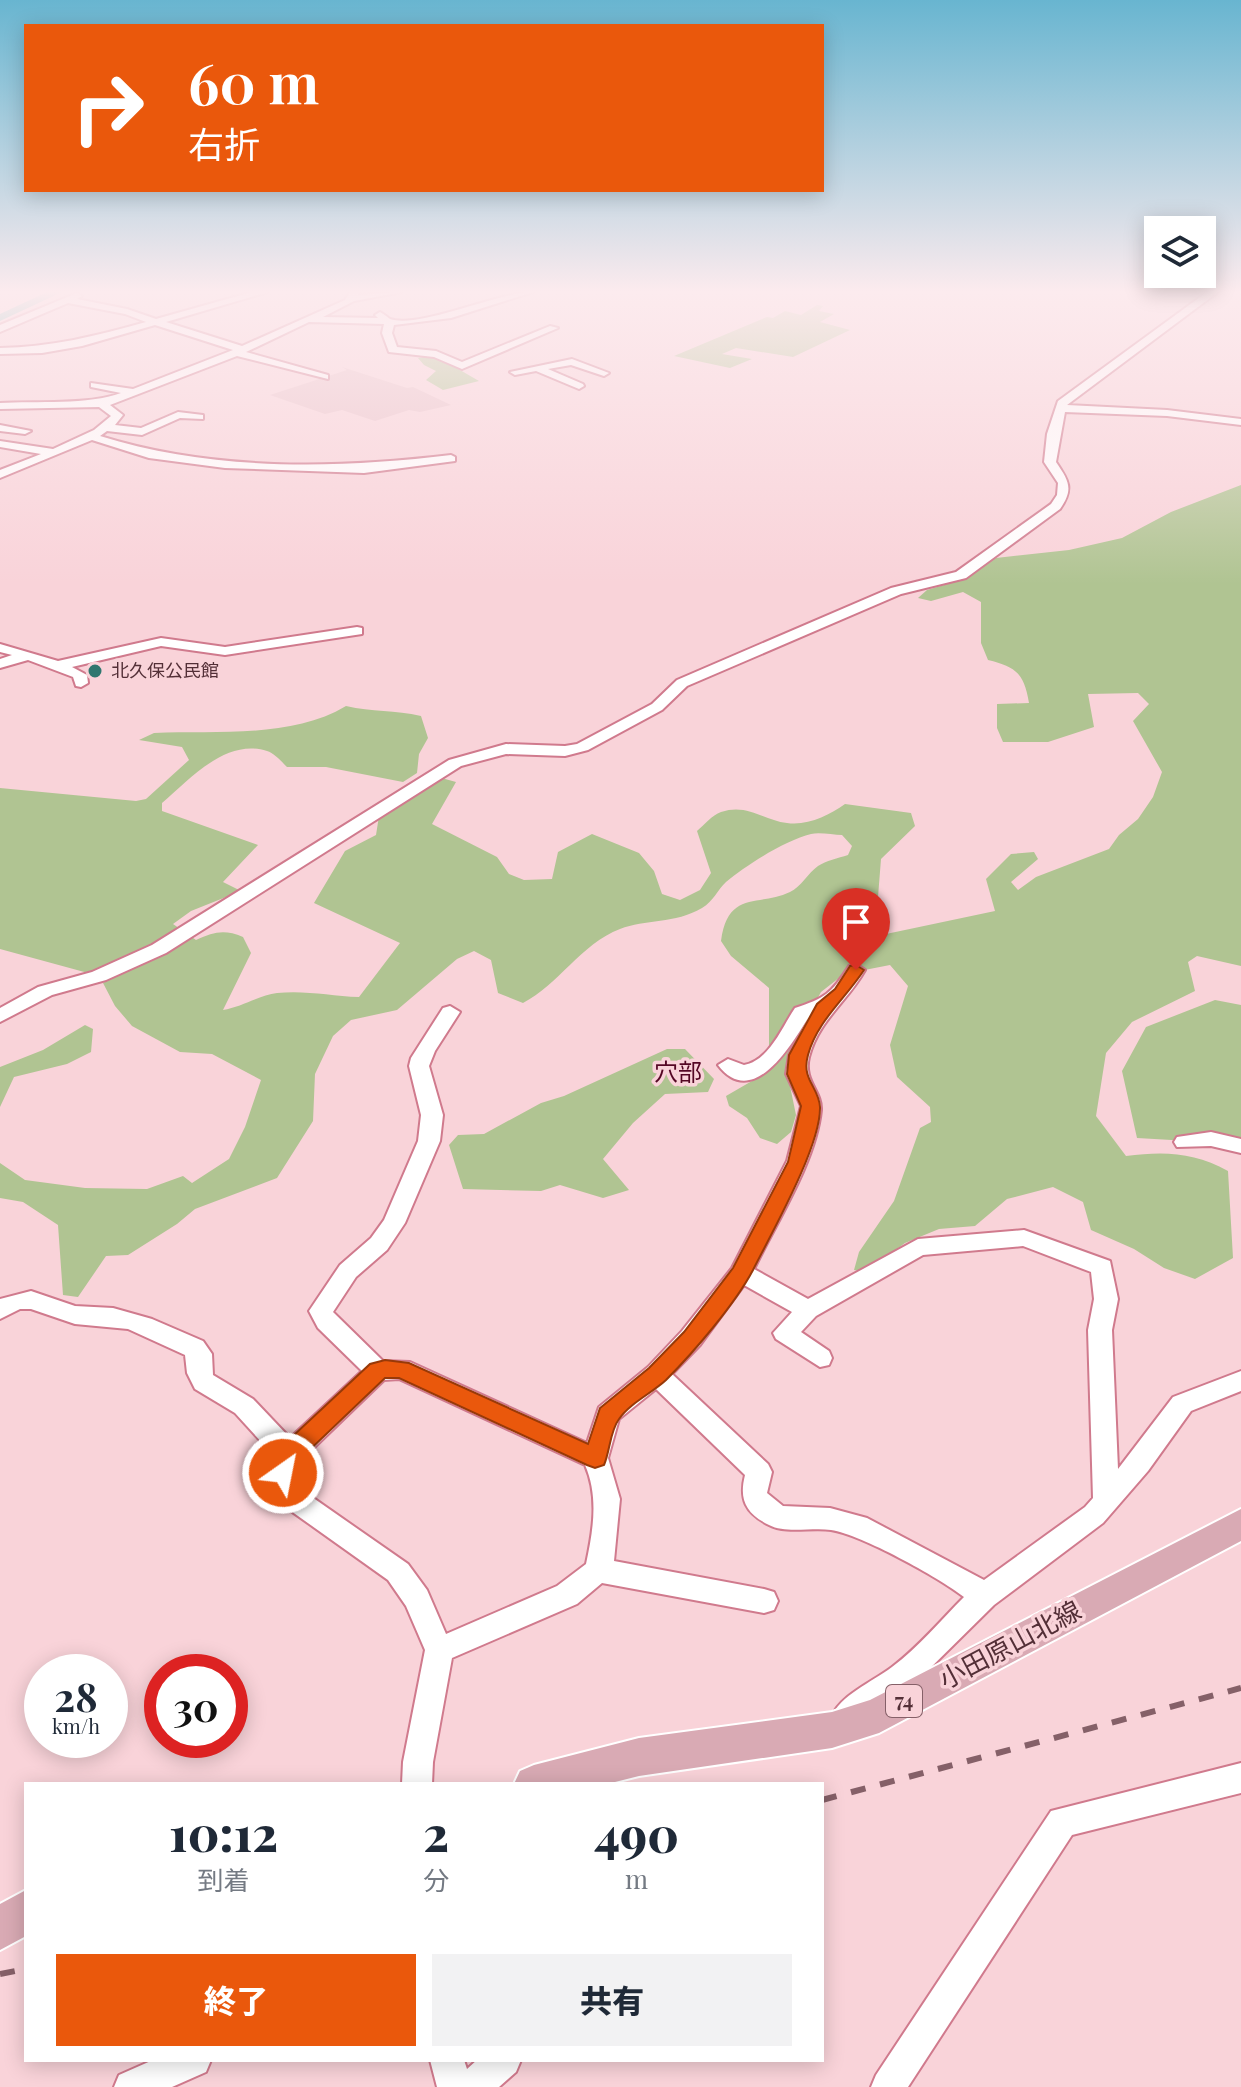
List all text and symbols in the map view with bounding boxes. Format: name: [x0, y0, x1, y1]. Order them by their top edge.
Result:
text: 60 m: [188, 44, 319, 119]
icon: right: [56, 56, 160, 160]
text: 右折: [188, 119, 260, 167]
map controls: [1144, 216, 1216, 288]
button: layers: [1144, 216, 1216, 288]
place label: 北久保公民館: [111, 658, 219, 682]
marker: 北久保公民館: [86, 662, 104, 680]
pin: [822, 888, 890, 970]
icon: arrive: [834, 900, 878, 944]
district label: 穴部: [654, 1055, 702, 1087]
position arrow: [241, 1431, 325, 1515]
street label: 小田原山北線: [932, 1592, 1086, 1696]
speed limit sign: 30: [144, 1654, 248, 1758]
text: 28: [54, 1669, 98, 1722]
road number: 74: [886, 1685, 922, 1717]
text: km/h: [52, 1712, 100, 1739]
text: 10:12: [169, 1800, 278, 1864]
text: 2: [423, 1800, 449, 1864]
text: 490: [594, 1801, 679, 1865]
text: m: [625, 1861, 648, 1896]
text: 到着: [198, 1862, 250, 1897]
text: 分: [423, 1862, 449, 1897]
button: 終了: [56, 1954, 416, 2046]
button: 共有: [432, 1954, 792, 2046]

